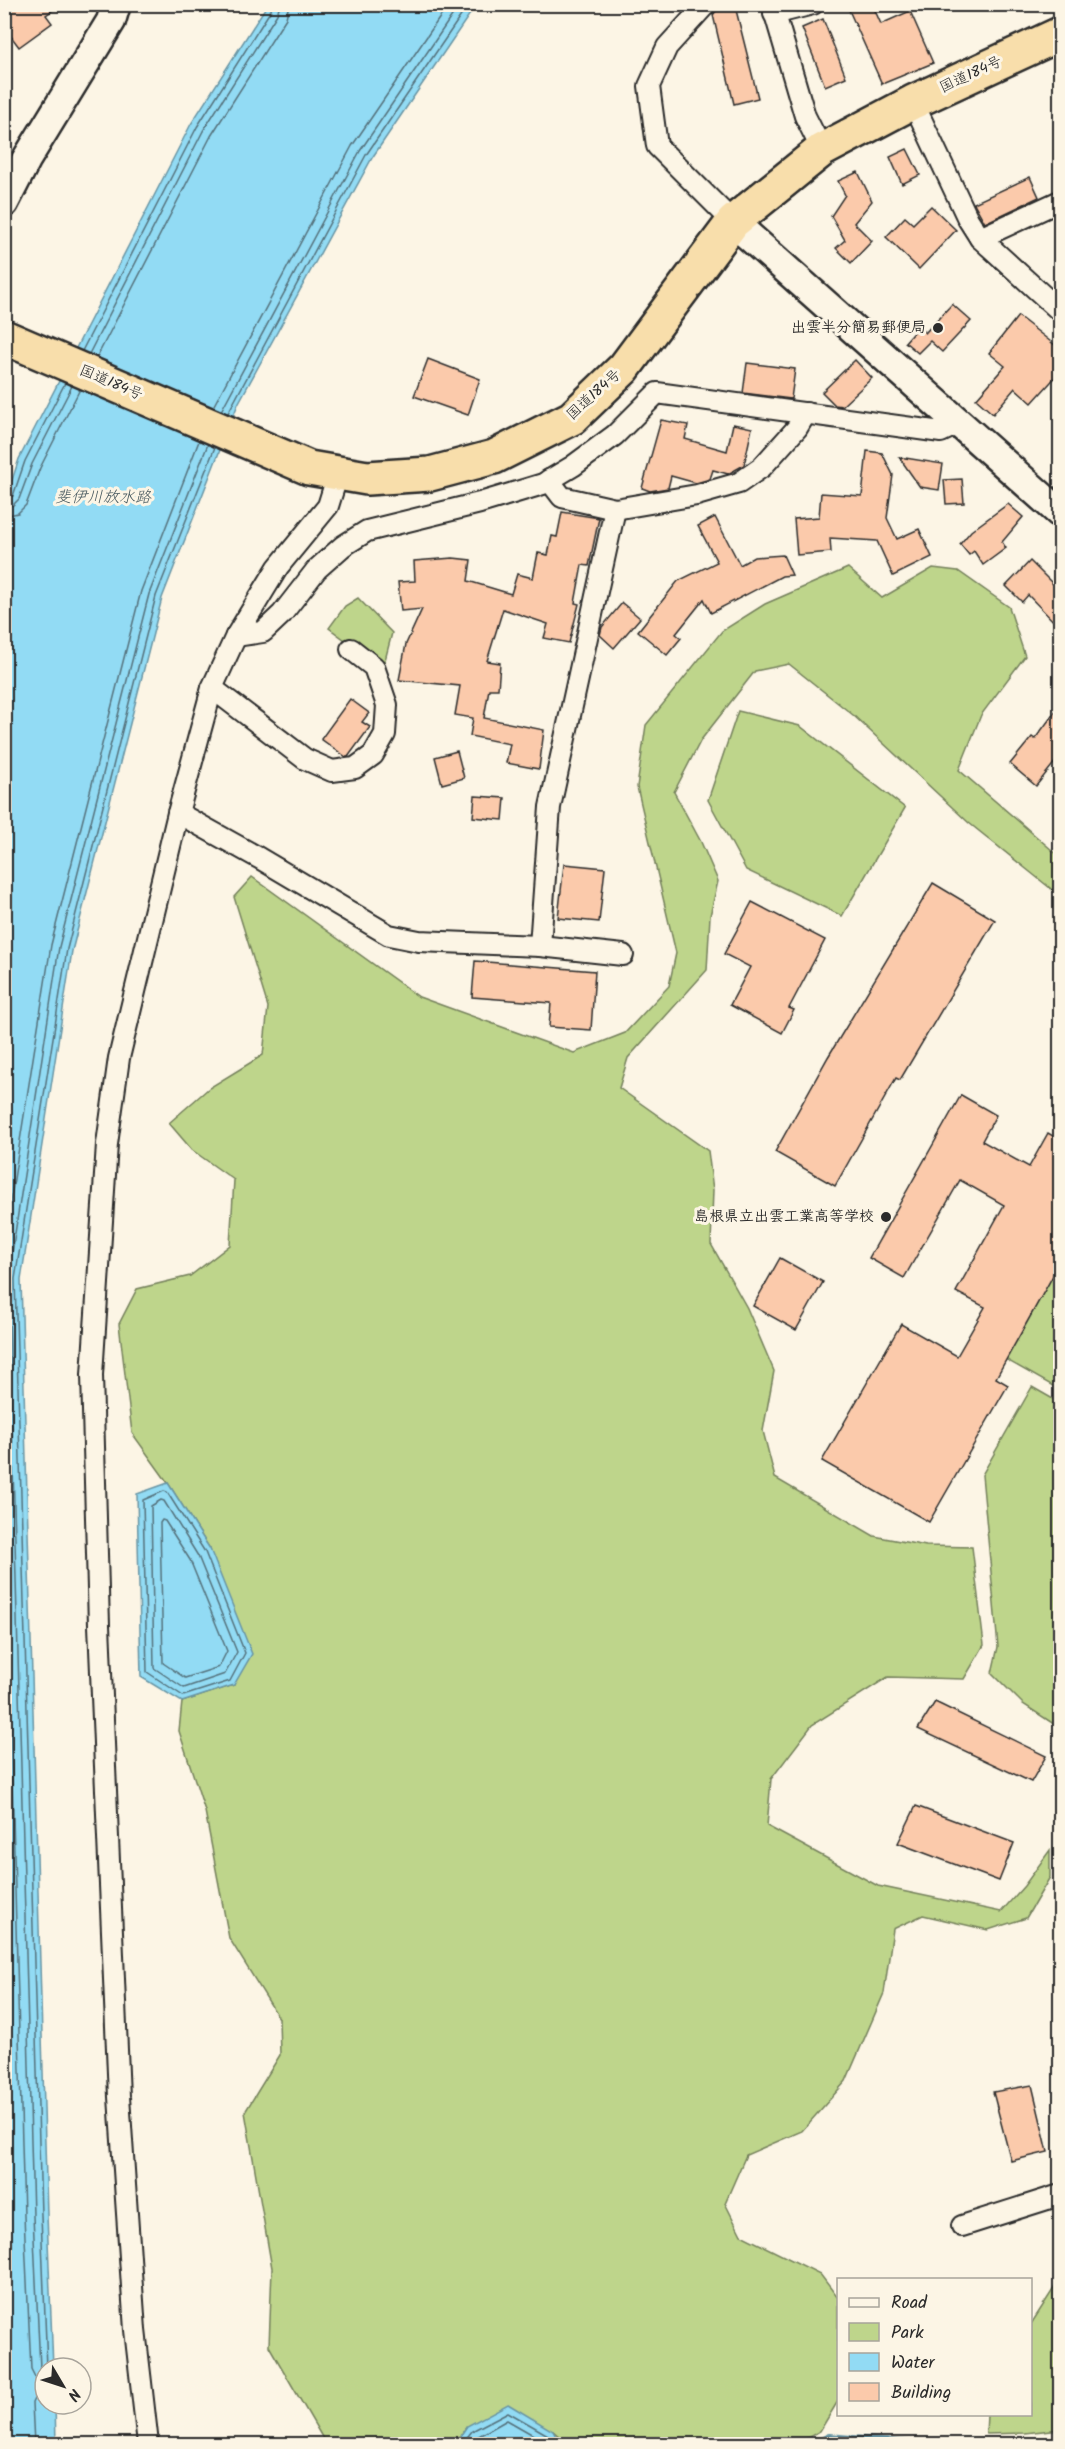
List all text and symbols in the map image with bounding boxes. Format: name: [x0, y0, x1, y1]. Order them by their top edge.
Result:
street label: 国道184号: [936, 50, 1006, 100]
place label: 出雲半分簡易郵便局: [791, 316, 926, 340]
marker: 出雲半分簡易郵便局: [931, 321, 945, 335]
street label: 国道184号: [75, 359, 147, 407]
street label: 国道184号: [561, 364, 627, 426]
water label: 斐伊川放水路: [55, 485, 152, 510]
place label: 島根県立出雲工業高等学校: [694, 1205, 874, 1229]
marker: 島根県立出雲工業高等学校: [879, 1210, 893, 1224]
legend: [837, 2278, 1032, 2416]
text: Road: [891, 2289, 928, 2318]
text: Park: [891, 2319, 924, 2348]
text: Water: [891, 2349, 936, 2378]
north arrow: [33, 2356, 93, 2416]
text: Building: [891, 2379, 951, 2408]
text: N: [61, 2383, 86, 2406]

